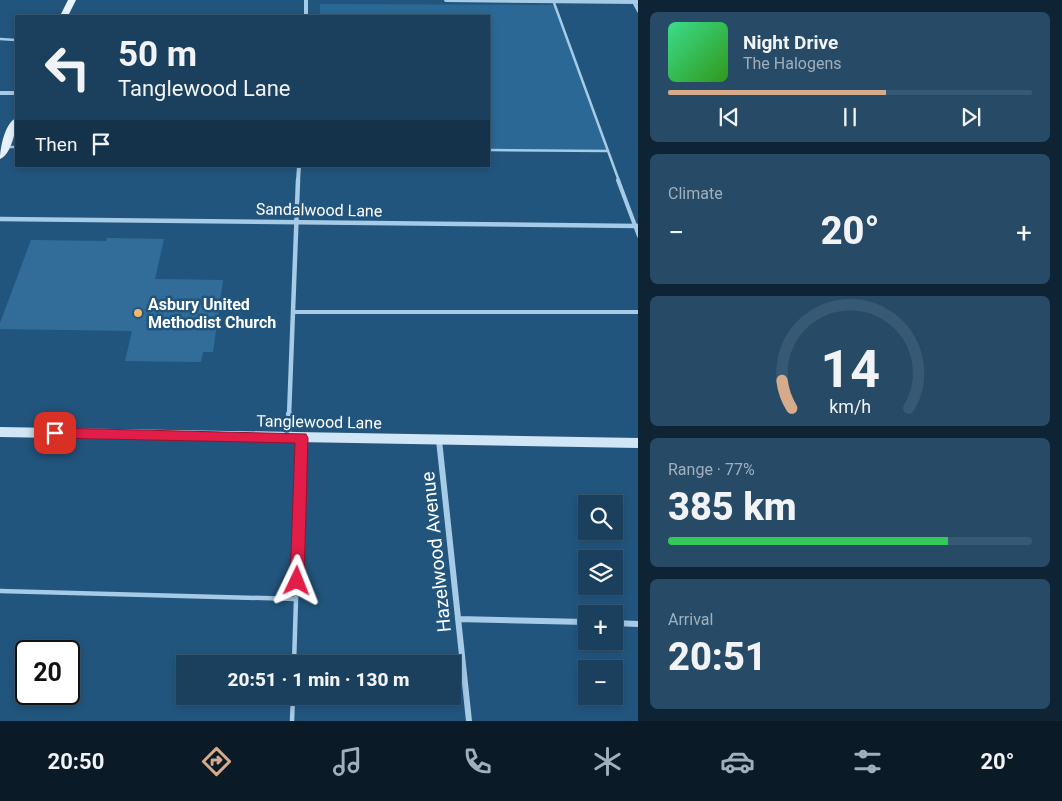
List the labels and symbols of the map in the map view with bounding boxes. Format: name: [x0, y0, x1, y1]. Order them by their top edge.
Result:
street label: Sandalwood Lane: [256, 199, 382, 221]
place label: Asbury United Methodist Church: [148, 295, 276, 332]
marker: Asbury United Methodist Church: [132, 307, 144, 319]
street label: Tanglewood Lane: [256, 411, 382, 433]
pin: [34, 412, 76, 454]
street label: Hazelwood Avenue: [416, 471, 456, 633]
position arrow: [270, 554, 322, 606]
speed limit sign: 20: [15, 640, 80, 705]

